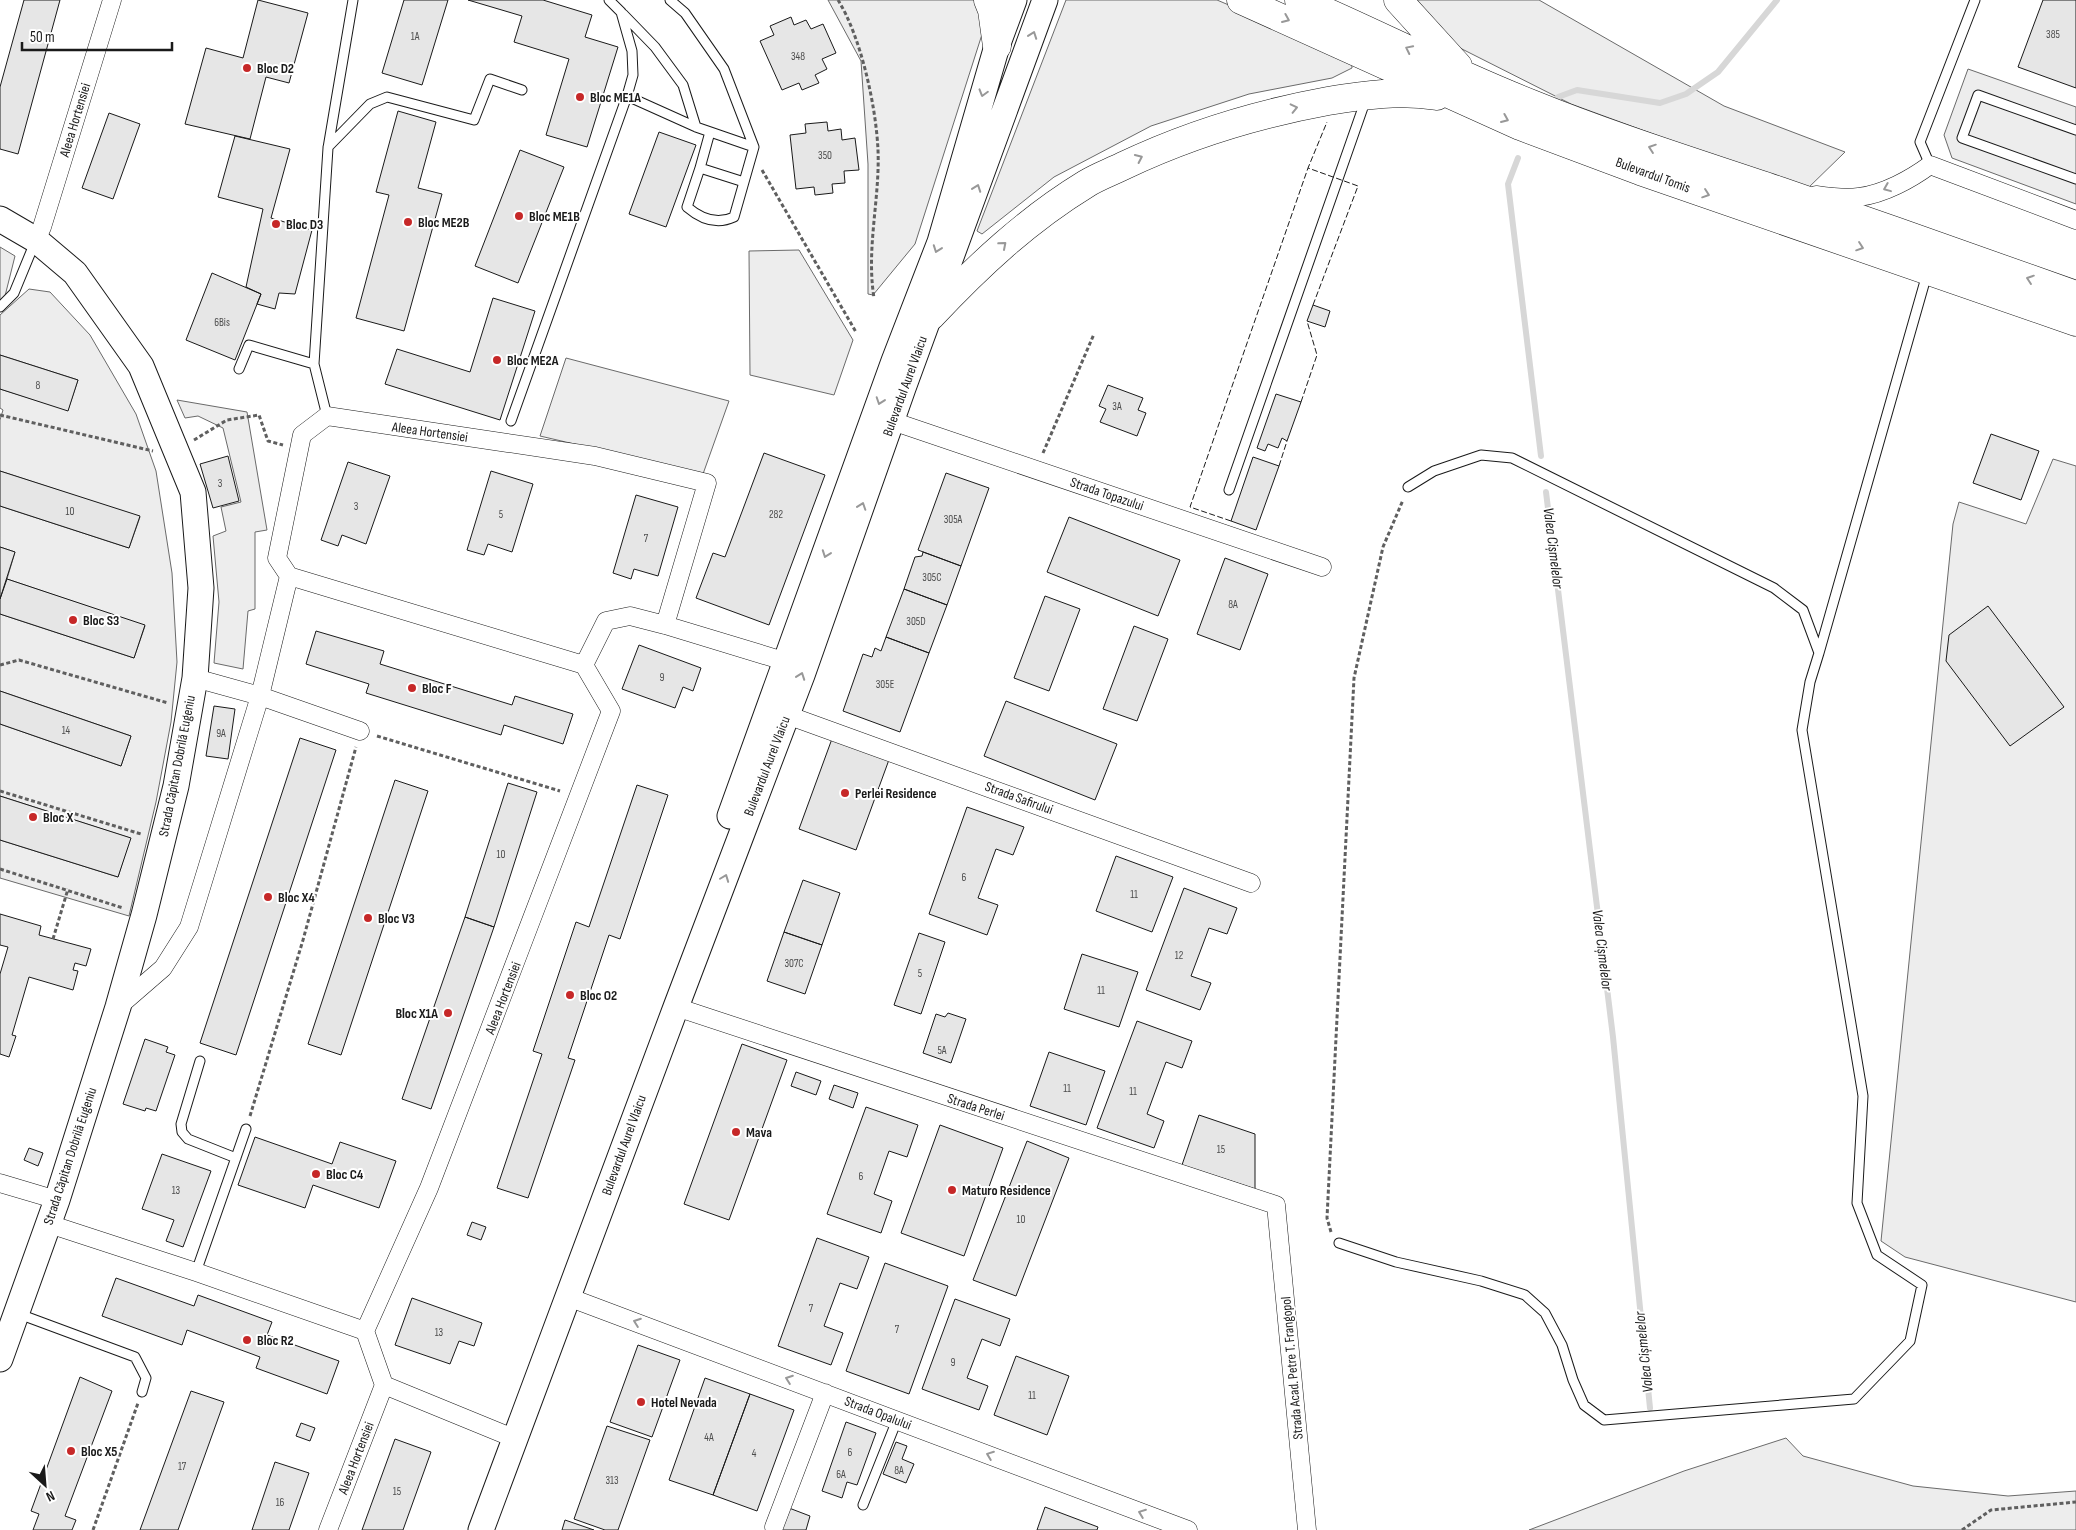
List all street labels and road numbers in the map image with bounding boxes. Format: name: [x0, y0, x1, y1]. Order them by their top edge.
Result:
street label: Aleea Hortensiei: [55, 81, 94, 160]
street label: Bulevardul Tomis: [1613, 154, 1693, 196]
street label: Bulevardul Aurel Vlaicu: [879, 333, 931, 439]
street label: Aleea Hortensiei: [390, 418, 469, 446]
street label: Strada Topazului: [1068, 473, 1146, 515]
street label: Strada Căpitan Dobrilă Eugeniu: [155, 694, 199, 838]
street label: Bulevardul Aurel Vlaicu: [740, 714, 794, 818]
street label: Strada Safirului: [983, 778, 1055, 818]
street label: Aleea Hortensiei: [481, 959, 525, 1038]
street label: Strada Căpitan Dobrilă Eugeniu: [40, 1085, 100, 1227]
street label: Strada Perlei: [945, 1090, 1007, 1124]
street label: Bulevardul Aurel Vlaicu: [598, 1092, 650, 1198]
street label: Strada Acad. Petre T. Frangopol: [1277, 1296, 1307, 1440]
street label: Strada Opalului: [842, 1392, 914, 1434]
street label: Aleea Hortensiei: [334, 1419, 378, 1498]

